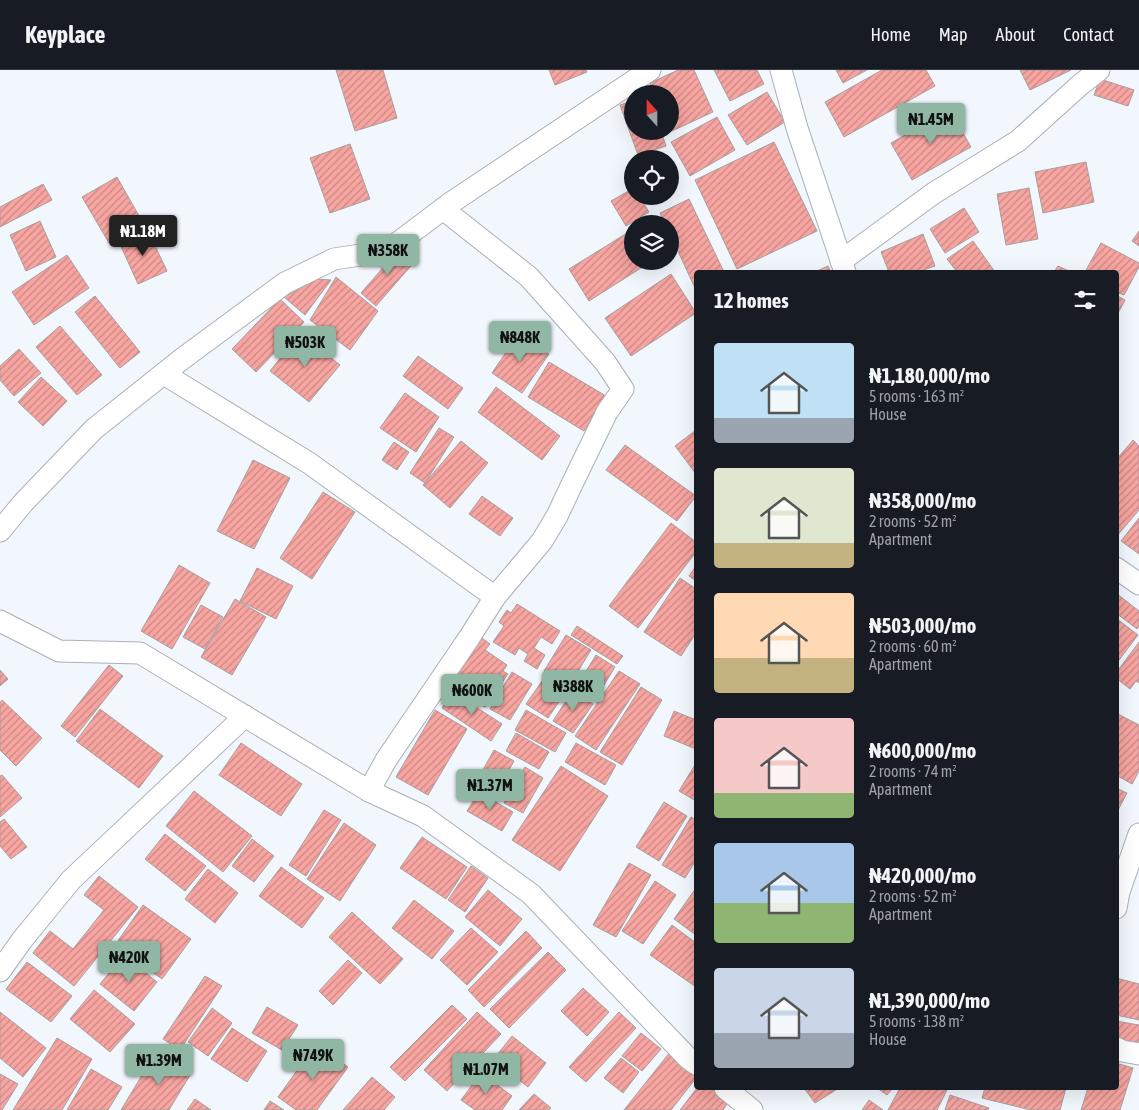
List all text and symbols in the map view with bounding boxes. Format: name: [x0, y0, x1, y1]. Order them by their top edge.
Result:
text: Keyplace: [25, 21, 106, 48]
text: Home: [871, 24, 911, 45]
text: Map: [939, 24, 968, 45]
text: About: [996, 24, 1035, 45]
text: Contact: [1063, 24, 1114, 45]
north arrow: [624, 85, 679, 140]
map controls: [624, 85, 679, 270]
pin: ₦1.45M: [890, 102, 972, 145]
text: ₦1.45M: [908, 110, 954, 128]
button: locate: [624, 150, 679, 205]
pin: ₦1.18M: [102, 214, 184, 257]
button: layers: [624, 215, 679, 270]
text: ₦1.18M: [120, 222, 166, 240]
pin: ₦358K: [353, 234, 423, 276]
text: ₦358K: [368, 241, 408, 259]
icon: filters: [1071, 286, 1099, 314]
text: 12 homes: [714, 288, 789, 312]
pin: ₦848K: [485, 320, 555, 363]
pin: ₦503K: [270, 326, 340, 368]
text: ₦848K: [500, 328, 540, 346]
text: ₦503K: [285, 333, 325, 351]
icon: home: [754, 363, 814, 423]
text: ₦1,180,000/mo: [869, 363, 990, 387]
text: 5 rooms · 163 m²: [869, 387, 964, 405]
text: House: [869, 405, 906, 423]
icon: home: [754, 488, 814, 548]
text: ₦358,000/mo: [869, 488, 976, 512]
text: 2 rooms · 52 m²: [869, 512, 957, 530]
text: Apartment: [869, 530, 932, 548]
icon: home: [754, 613, 814, 673]
text: ₦503,000/mo: [869, 613, 976, 637]
text: 2 rooms · 60 m²: [869, 637, 957, 655]
text: Apartment: [869, 655, 932, 673]
pin: ₦388K: [538, 670, 608, 712]
pin: ₦600K: [437, 674, 507, 716]
text: ₦388K: [553, 677, 593, 695]
text: ₦600K: [452, 681, 492, 699]
icon: home: [754, 738, 814, 798]
text: ₦600,000/mo: [869, 738, 976, 762]
text: 2 rooms · 74 m²: [869, 762, 957, 780]
pin: ₦1.37M: [449, 768, 531, 811]
text: ₦1.37M: [467, 776, 513, 794]
text: Apartment: [869, 780, 932, 798]
icon: home: [754, 863, 814, 923]
text: ₦420,000/mo: [869, 863, 976, 887]
text: 2 rooms · 52 m²: [869, 887, 957, 905]
text: Apartment: [869, 905, 932, 923]
pin: ₦420K: [94, 940, 164, 983]
text: ₦420K: [109, 948, 149, 966]
icon: home: [754, 988, 814, 1048]
text: ₦1,390,000/mo: [869, 988, 990, 1012]
text: 5 rooms · 138 m²: [869, 1012, 964, 1030]
text: House: [869, 1030, 906, 1048]
pin: ₦749K: [278, 1038, 348, 1081]
pin: ₦1.39M: [118, 1044, 200, 1086]
text: ₦749K: [293, 1046, 333, 1064]
text: ₦1.39M: [136, 1051, 182, 1069]
pin: ₦1.07M: [445, 1052, 527, 1095]
text: ₦1.07M: [463, 1060, 509, 1078]

